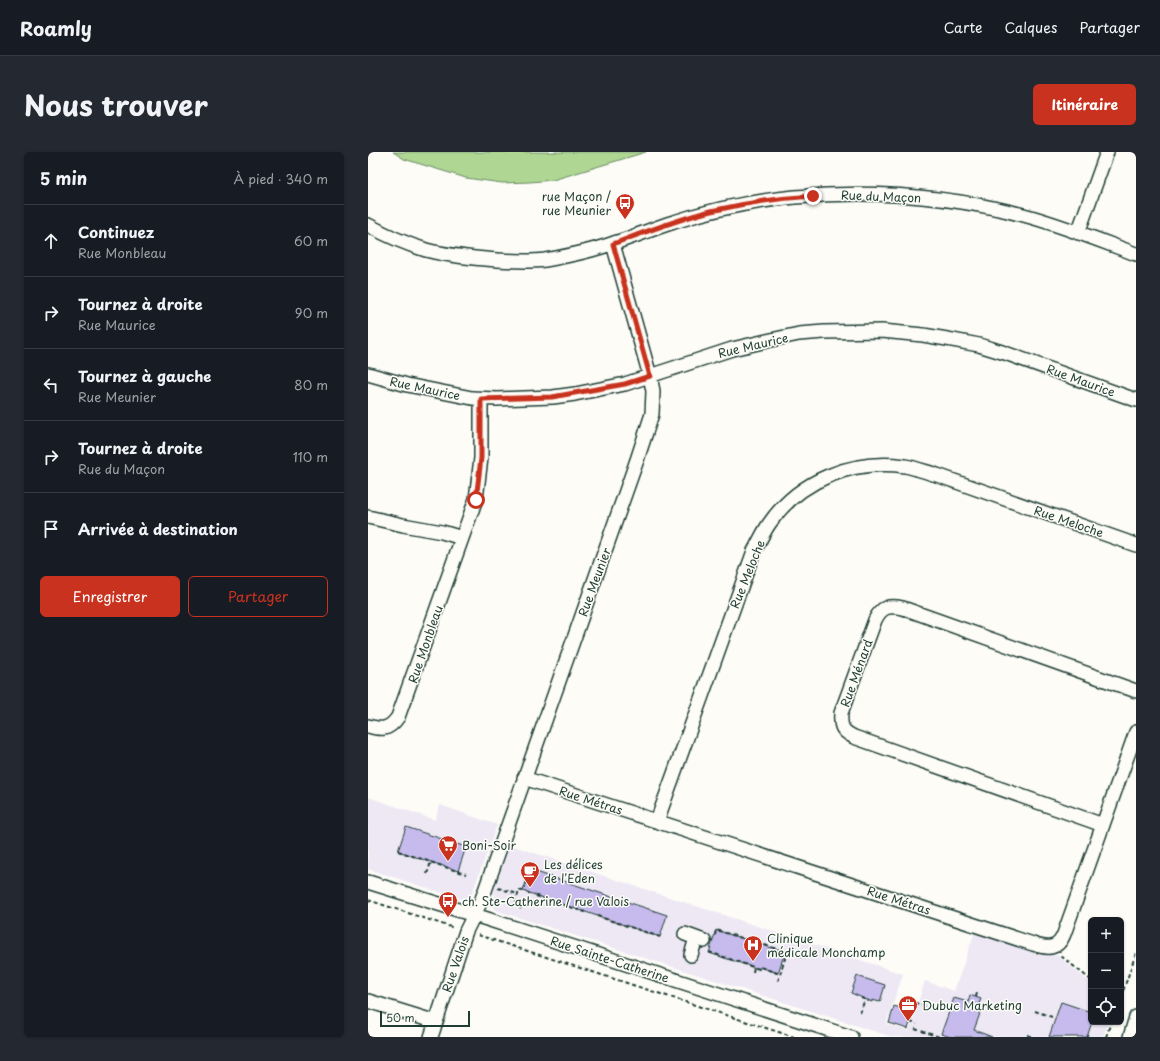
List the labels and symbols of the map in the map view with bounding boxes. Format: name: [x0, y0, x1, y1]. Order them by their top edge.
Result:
street label: Rue du Maçon: [841, 186, 921, 206]
place label: rue Maçon / rue Meunier: [542, 187, 612, 219]
route end: [804, 187, 822, 205]
bus stop icon: rue Maçon / rue Meunier: [614, 192, 636, 220]
street label: Rue Maurice: [716, 328, 790, 362]
street label: Rue Maurice: [1044, 359, 1118, 401]
street label: Rue Maurice: [388, 372, 462, 404]
route start: [467, 491, 485, 509]
street label: Rue Meloche: [1032, 501, 1107, 541]
street label: Rue Meloche: [725, 537, 769, 611]
street label: Rue Meunier: [573, 545, 615, 619]
street label: Rue Monbleau: [403, 603, 447, 685]
street label: Rue Ménard: [835, 636, 877, 709]
street label: Rue Métras: [557, 781, 626, 819]
supermarket icon: Boni-Soir: [437, 834, 459, 862]
place label: Boni-Soir: [462, 836, 517, 854]
place label: Les délices de l'Eden: [544, 855, 603, 887]
cafe icon: Les délices de l'Eden: [519, 860, 541, 888]
street label: Rue Métras: [865, 881, 934, 919]
bus stop icon: ch. Ste-Catherine / rue Valois: [437, 890, 459, 918]
place label: ch. Ste-Catherine / rue Valois: [462, 892, 629, 910]
place label: Clinique médicale Monchamp: [767, 929, 885, 961]
street label: Rue Sainte-Catherine: [548, 931, 672, 987]
street label: Rue Valois: [437, 933, 473, 995]
hospital icon: Clinique médicale Monchamp: [742, 934, 764, 962]
office icon: Dubuc Marketing: [897, 994, 919, 1022]
place label: Dubuc Marketing: [922, 996, 1022, 1014]
scale bar: [380, 1009, 470, 1028]

